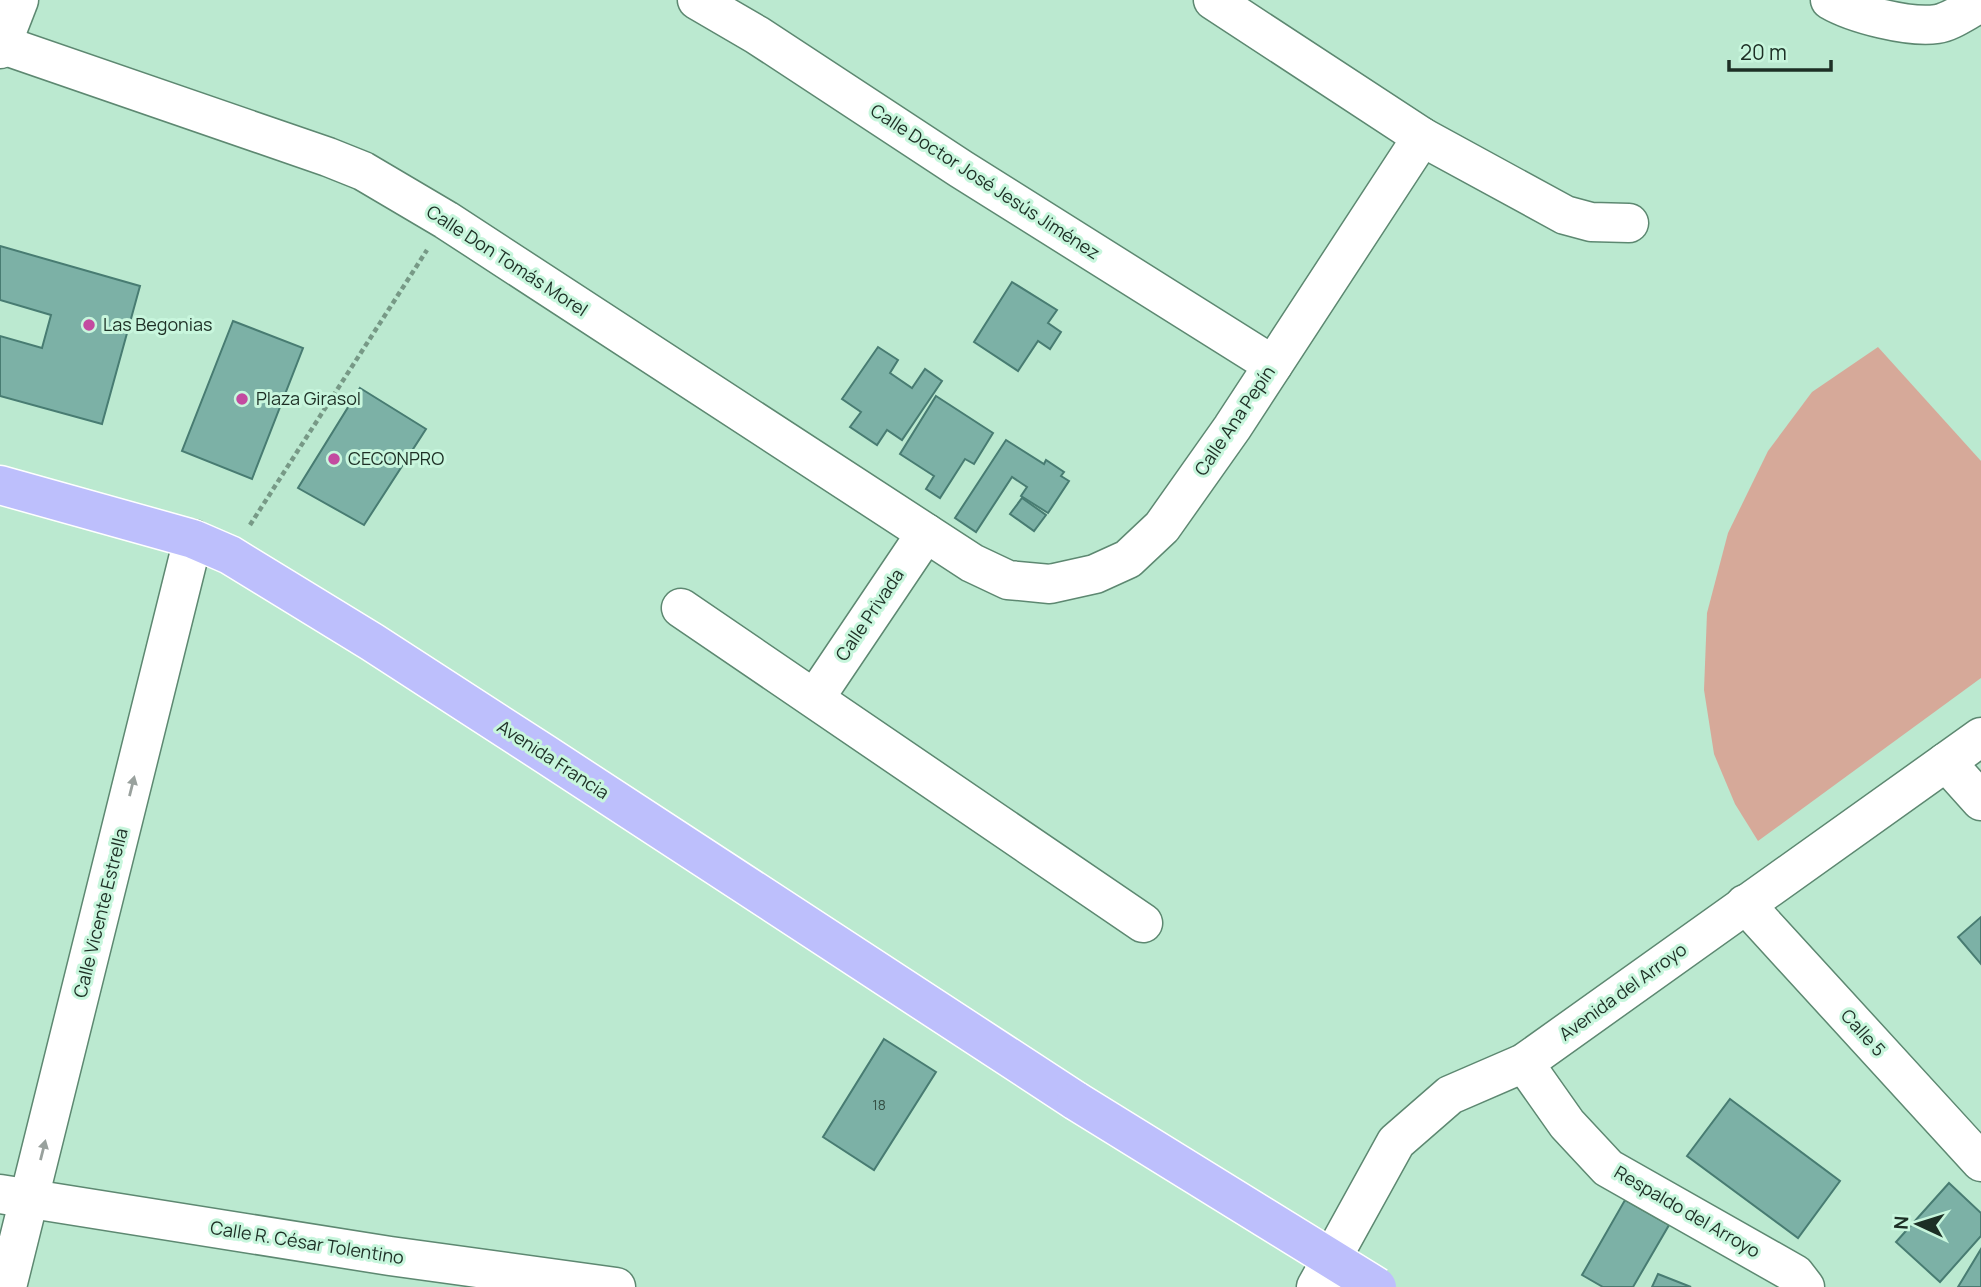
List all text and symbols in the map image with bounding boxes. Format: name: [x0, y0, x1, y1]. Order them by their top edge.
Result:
scale bar: [1729, 28, 1830, 72]
text: 20 m: [1740, 38, 1787, 66]
street label: Calle Doctor José Jesús Jiménez: [866, 98, 1105, 264]
street label: Calle Don Tomás Morel: [422, 199, 593, 321]
place label: Las Begonias: [103, 312, 212, 336]
marker: Las Begonias: [81, 317, 97, 333]
street label: Calle Ana Pepín: [1189, 361, 1280, 480]
place label: Plaza Girasol: [256, 386, 361, 410]
marker: Plaza Girasol: [234, 391, 250, 407]
place label: CECONPRO: [348, 446, 444, 470]
marker: CECONPRO: [326, 451, 342, 467]
street label: Calle Privada: [830, 564, 909, 665]
street label: Avenida Francia: [493, 714, 614, 804]
one-way arrow: [127, 775, 138, 797]
street label: Calle Vicente Estrella: [67, 825, 133, 1000]
street label: Avenida del Arroyo: [1554, 937, 1691, 1046]
street label: Calle 5: [1836, 1004, 1891, 1061]
house number: 18: [872, 1095, 886, 1114]
one-way arrow: [37, 1139, 48, 1161]
street label: Respaldo del Arroyo: [1610, 1160, 1765, 1263]
north arrow: [1883, 1189, 1953, 1259]
street label: Calle R. César Tolentino: [209, 1215, 406, 1269]
text: N: [1888, 1215, 1914, 1231]

